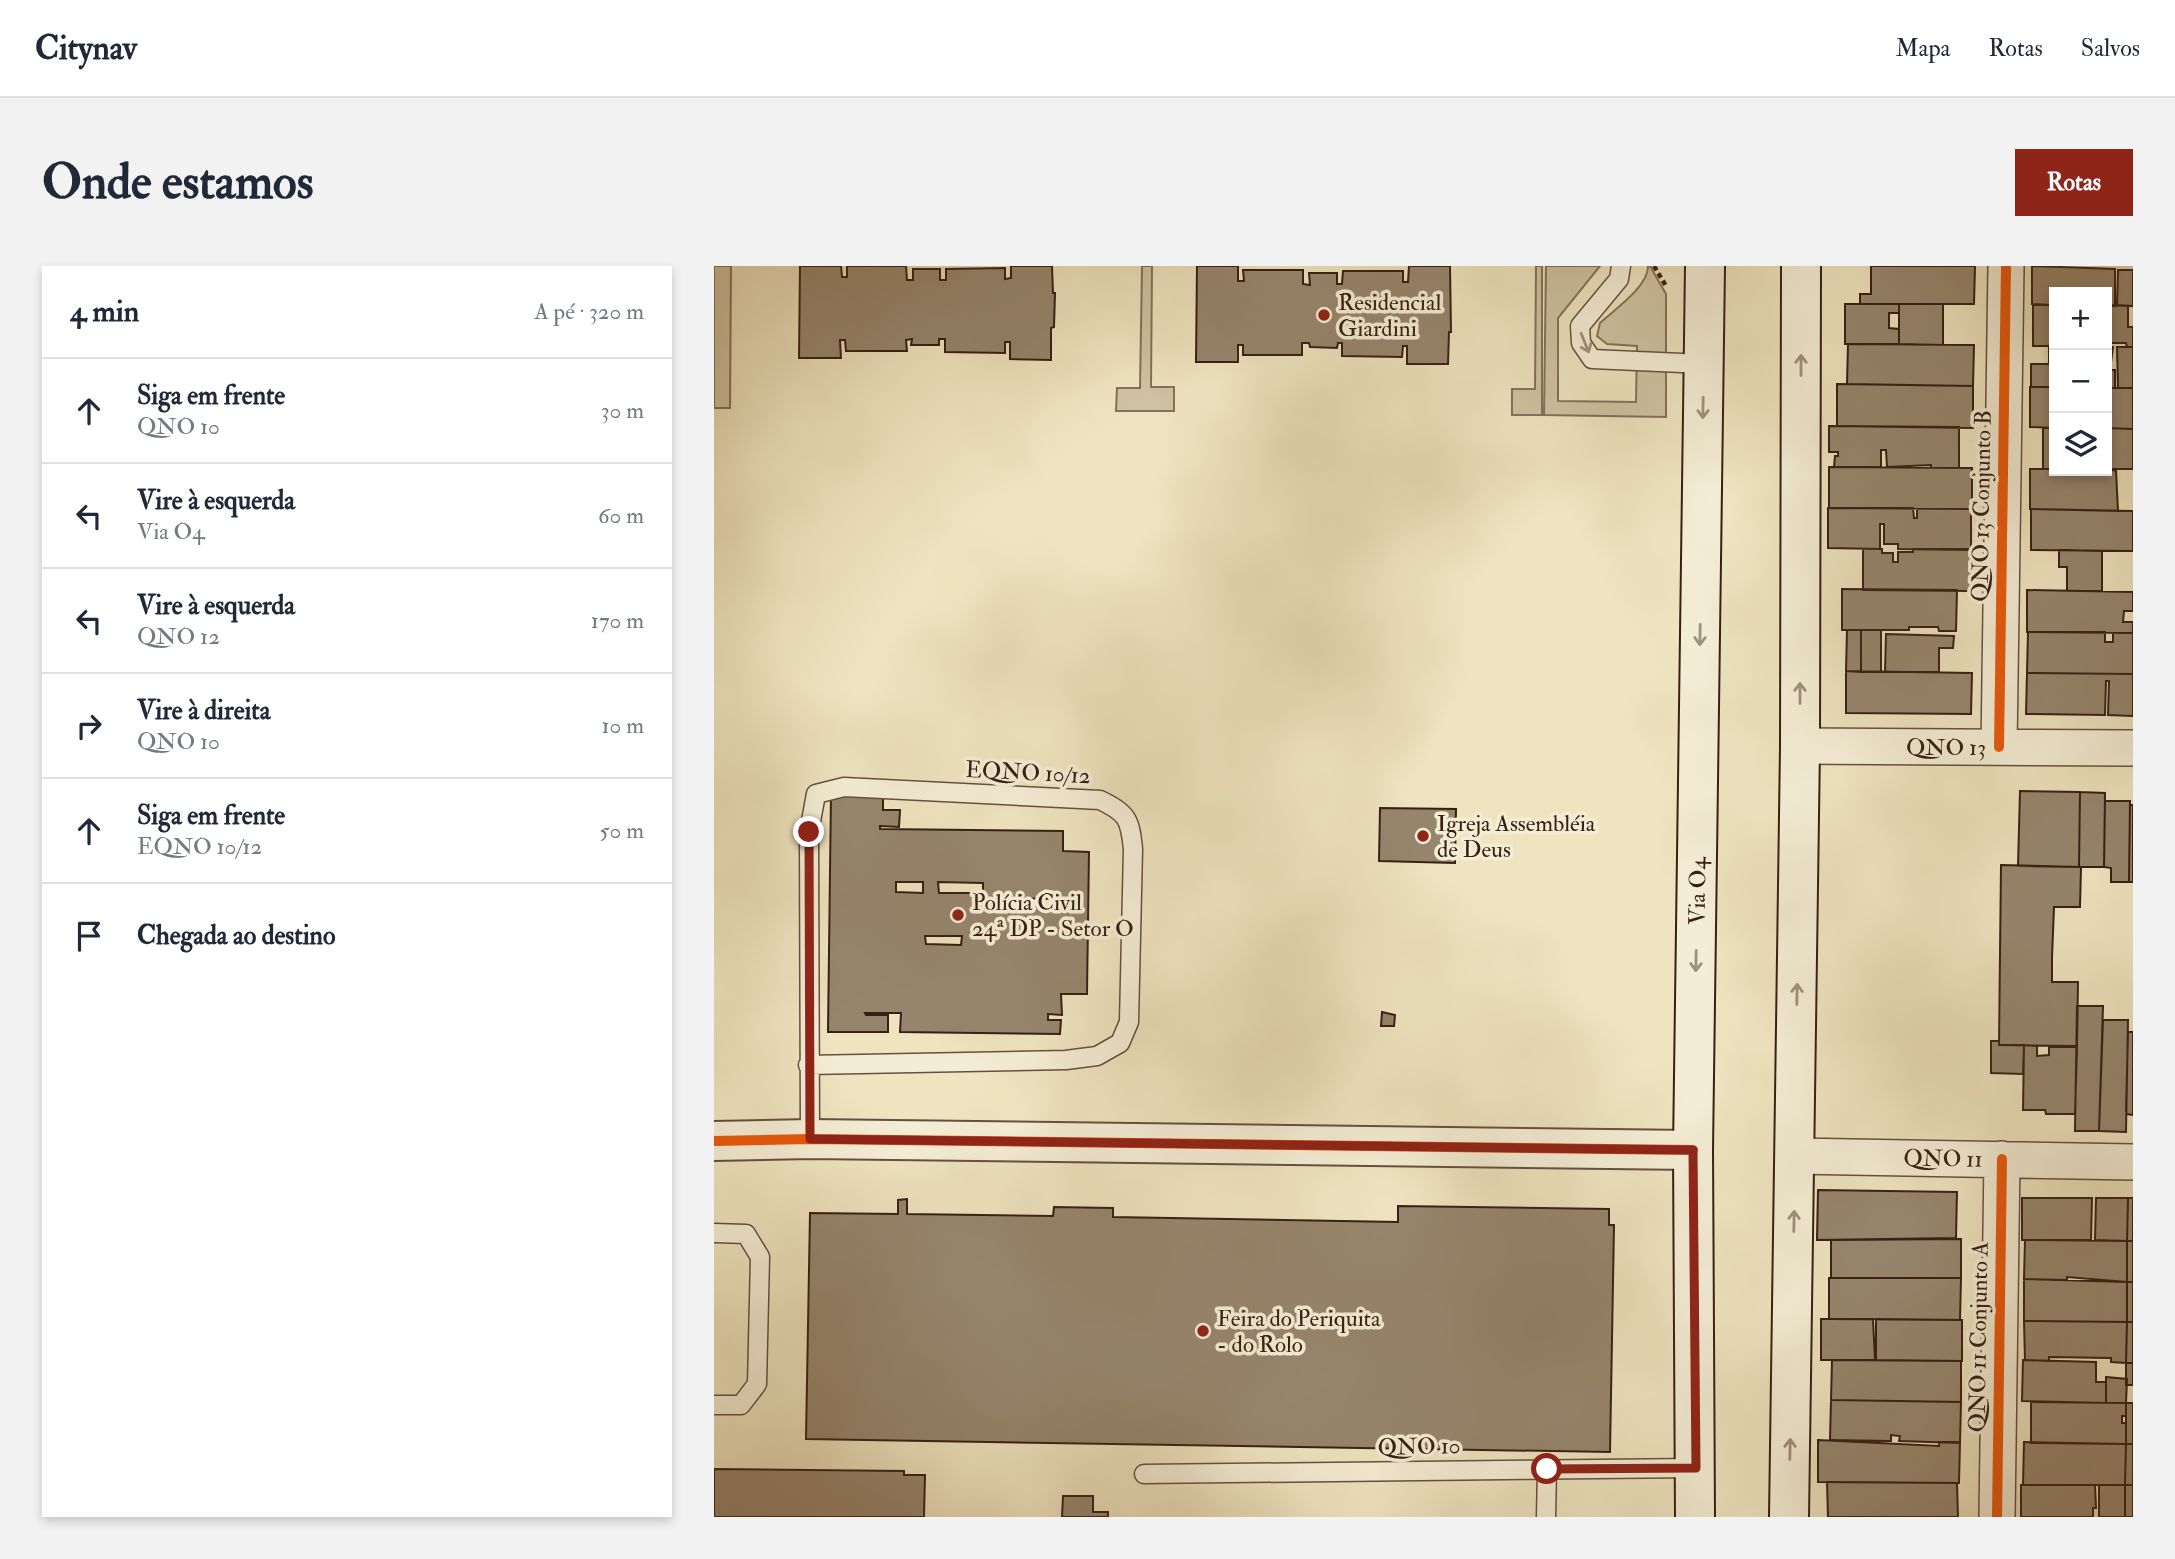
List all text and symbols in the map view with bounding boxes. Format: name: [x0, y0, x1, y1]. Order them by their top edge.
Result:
text: Citynav: [35, 28, 137, 69]
text: Mapa: [1895, 33, 1950, 64]
text: Rotas: [1988, 33, 2043, 64]
text: Salvos: [2081, 33, 2140, 64]
button: Rotas: [2015, 149, 2133, 216]
text: Onde estamos: [42, 152, 313, 213]
map controls: [2049, 287, 2112, 476]
button: +: [2049, 287, 2112, 350]
place label: Residencial Giardini: [1338, 288, 1441, 343]
text: 4 min: [70, 293, 139, 330]
text: A pé · 320 m: [534, 297, 644, 326]
marker: Residencial Giardini: [1316, 307, 1332, 323]
one-way arrow: [1579, 332, 1592, 353]
button: −: [2049, 350, 2112, 413]
one-way arrow: [1794, 354, 1808, 377]
text: Siga em frente: [137, 380, 285, 412]
icon: ahead: [70, 392, 108, 430]
text: 30 m: [601, 396, 644, 425]
one-way arrow: [1697, 396, 1710, 419]
street label: QNO 13 Conjunto B: [1965, 410, 1998, 602]
text: QNO 10: [137, 412, 220, 441]
button: layers: [2049, 413, 2112, 476]
text: Vire à esquerda: [137, 485, 295, 517]
icon: left: [70, 497, 108, 535]
text: 60 m: [598, 501, 644, 530]
text: Via O4: [137, 517, 205, 546]
text: Vire à esquerda: [137, 590, 295, 622]
icon: left: [70, 602, 108, 640]
text: 170 m: [591, 606, 644, 635]
text: QNO 12: [137, 622, 220, 651]
one-way arrow: [1693, 623, 1707, 646]
one-way arrow: [1793, 682, 1807, 705]
text: Vire à direita: [137, 695, 270, 727]
icon: right: [70, 707, 108, 745]
text: 10 m: [601, 711, 644, 740]
text: QNO 10: [137, 727, 220, 756]
street label: QNO 13: [1906, 733, 1986, 762]
street label: EQNO 10/12: [965, 755, 1091, 790]
text: Siga em frente: [137, 800, 285, 832]
place label: Igreja Assembléia de Deus: [1437, 809, 1596, 864]
icon: ahead: [70, 812, 108, 850]
text: 50 m: [600, 816, 644, 845]
route end: [793, 816, 824, 847]
marker: Igreja Assembléia de Deus: [1415, 828, 1431, 844]
text: EQNO 10/12: [137, 832, 262, 861]
street label: Via O4: [1682, 855, 1713, 925]
place label: Polícia Civil 24ª DP - Setor O: [972, 888, 1134, 943]
marker: Polícia Civil 24ª DP - Setor O: [950, 907, 966, 923]
icon: arrive: [70, 917, 108, 955]
text: Chegada ao destino: [137, 920, 335, 952]
one-way arrow: [1689, 949, 1703, 972]
one-way arrow: [1790, 983, 1804, 1006]
street label: QNO 11: [1903, 1143, 1983, 1174]
one-way arrow: [1787, 1210, 1801, 1233]
street label: QNO 11 Conjunto A: [1962, 1241, 1995, 1433]
place label: Feira do Periquita - do Rolo: [1217, 1304, 1381, 1359]
marker: Feira do Periquita - do Rolo: [1195, 1323, 1211, 1339]
street label: QNO 10: [1377, 1431, 1461, 1462]
one-way arrow: [1784, 1438, 1797, 1461]
route start: [1531, 1453, 1562, 1484]

